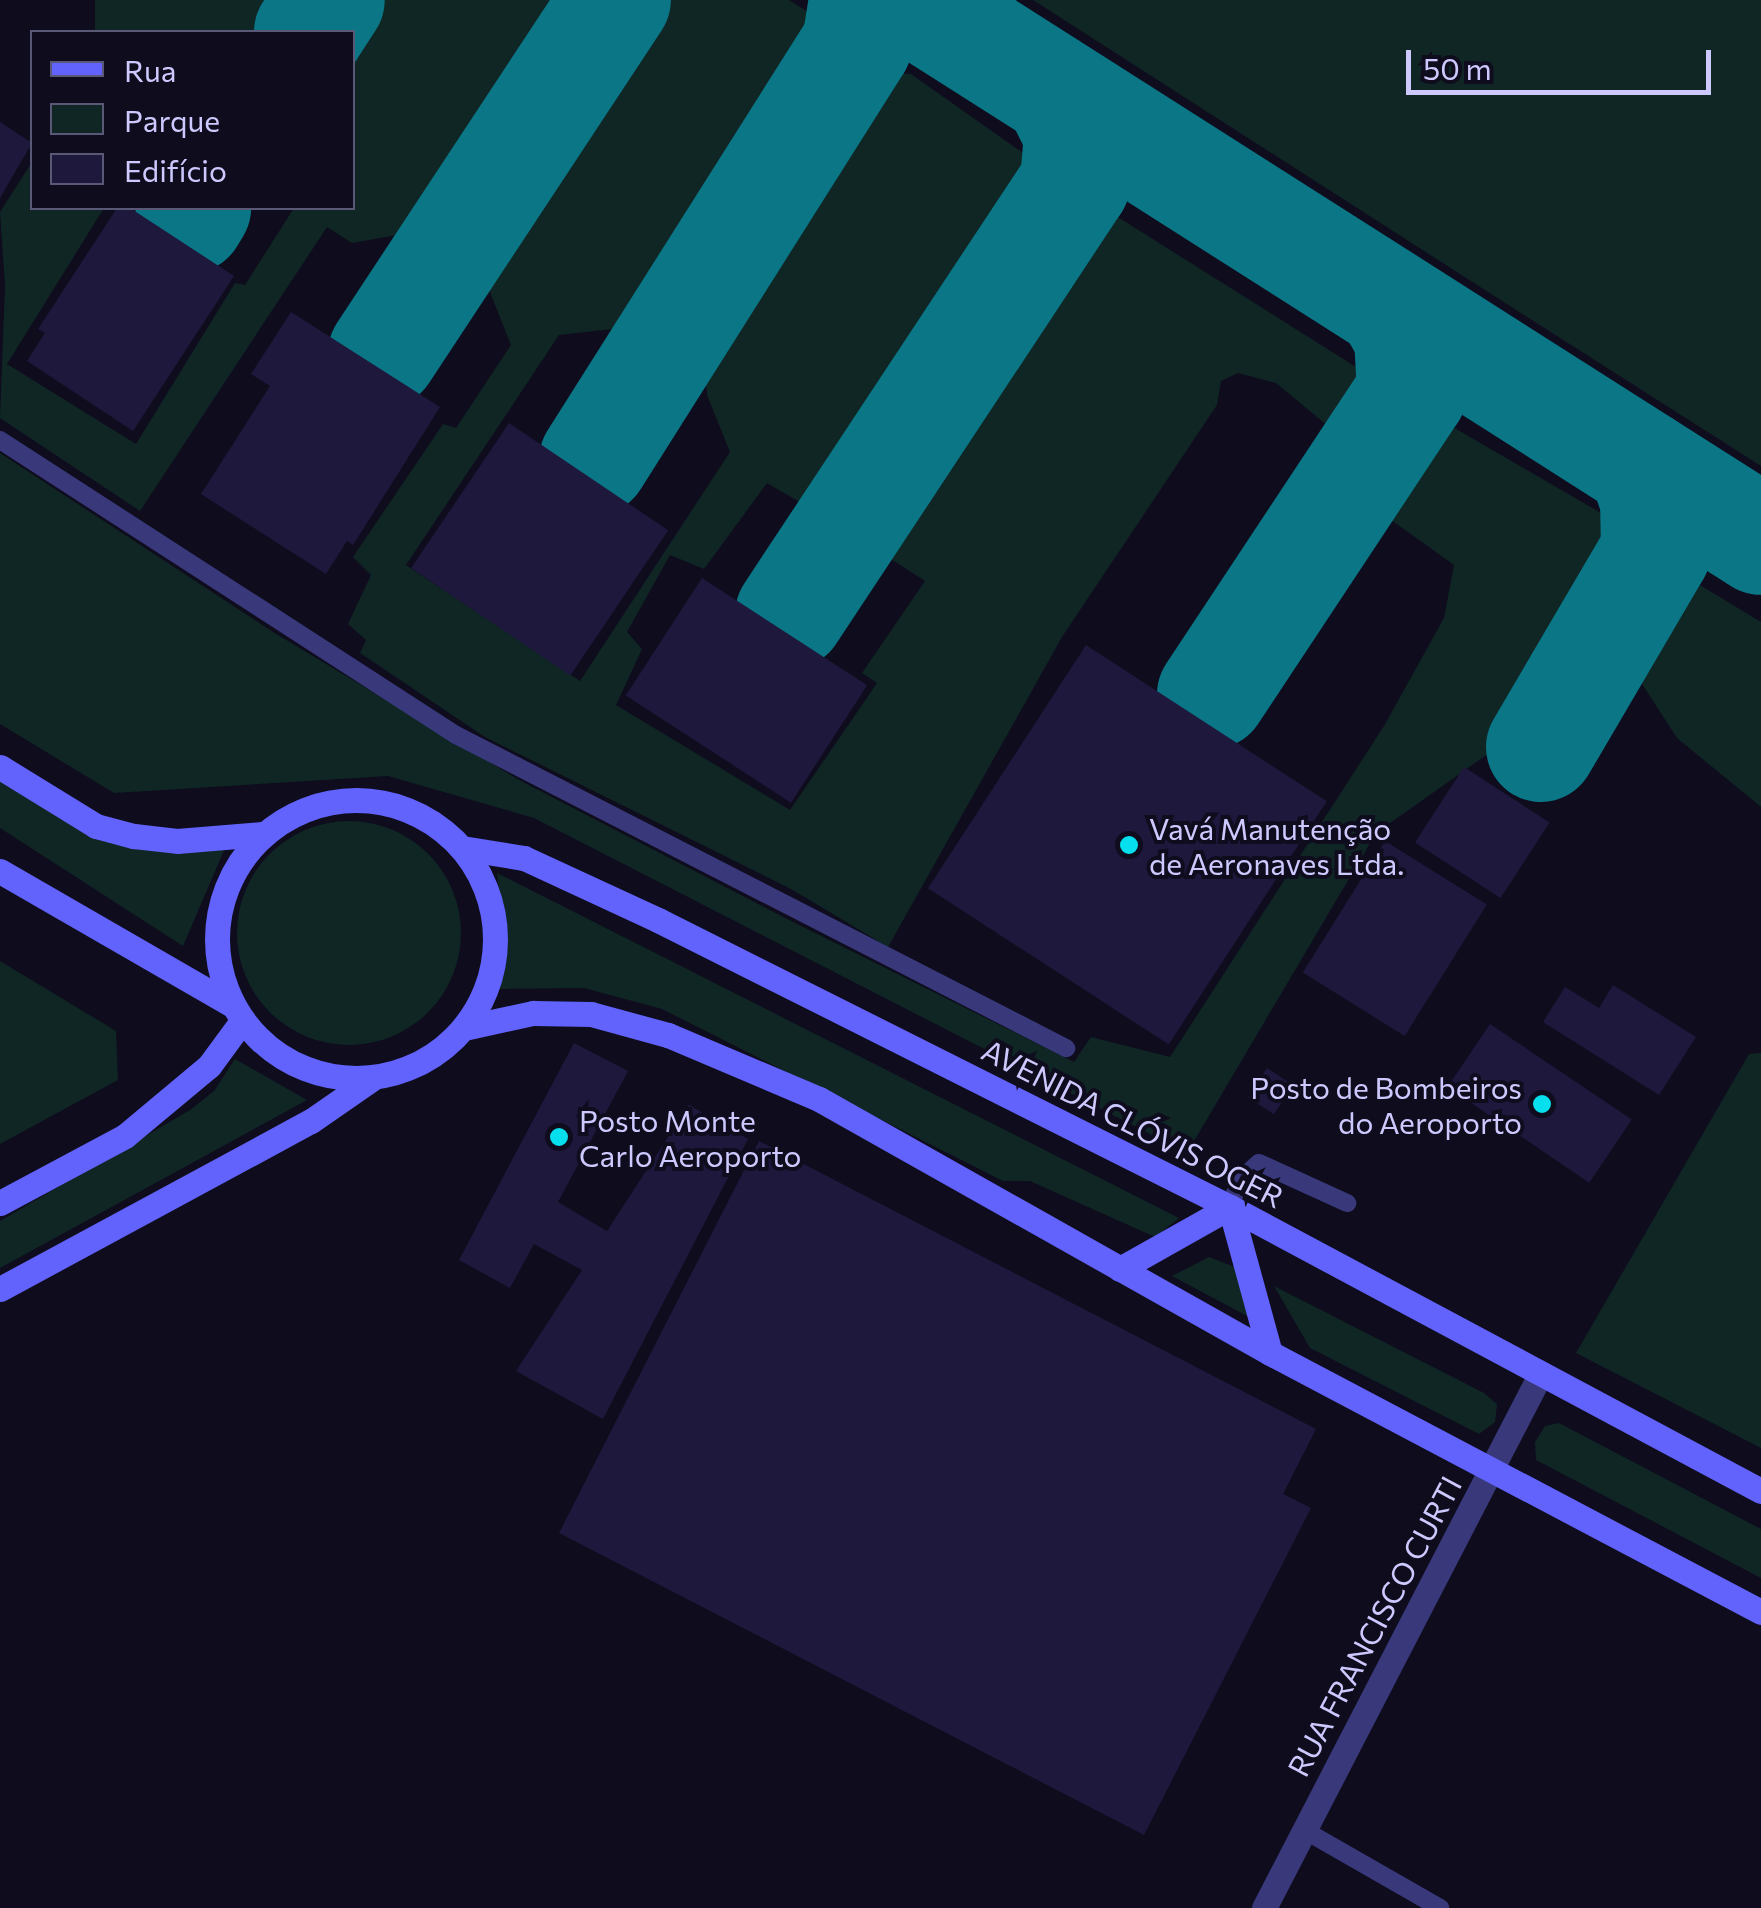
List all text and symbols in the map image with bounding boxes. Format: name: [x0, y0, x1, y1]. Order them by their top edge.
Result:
legend: [30, 30, 355, 210]
scale bar: [1411, 30, 1716, 92]
text: 50 m: [1423, 49, 1492, 86]
text: Rua: [124, 51, 176, 88]
text: Parque: [124, 101, 220, 138]
text: Edifício: [124, 151, 227, 188]
place label: Vavá Manutenção de Aeronaves Ltda.: [1149, 810, 1404, 880]
marker: Vavá Manutenção de Aeronaves Ltda.: [1118, 834, 1140, 856]
street label: AVENIDA CLÓVIS OGER: [976, 1031, 1290, 1215]
place label: Posto de Bombeiros do Aeroporto: [1250, 1069, 1522, 1140]
marker: Posto de Bombeiros do Aeroporto: [1531, 1093, 1553, 1115]
place label: Posto Monte Carlo Aeroporto: [579, 1102, 801, 1172]
marker: Posto Monte Carlo Aeroporto: [548, 1126, 570, 1148]
street label: RUA FRANCISCO CURTI: [1280, 1470, 1468, 1782]

